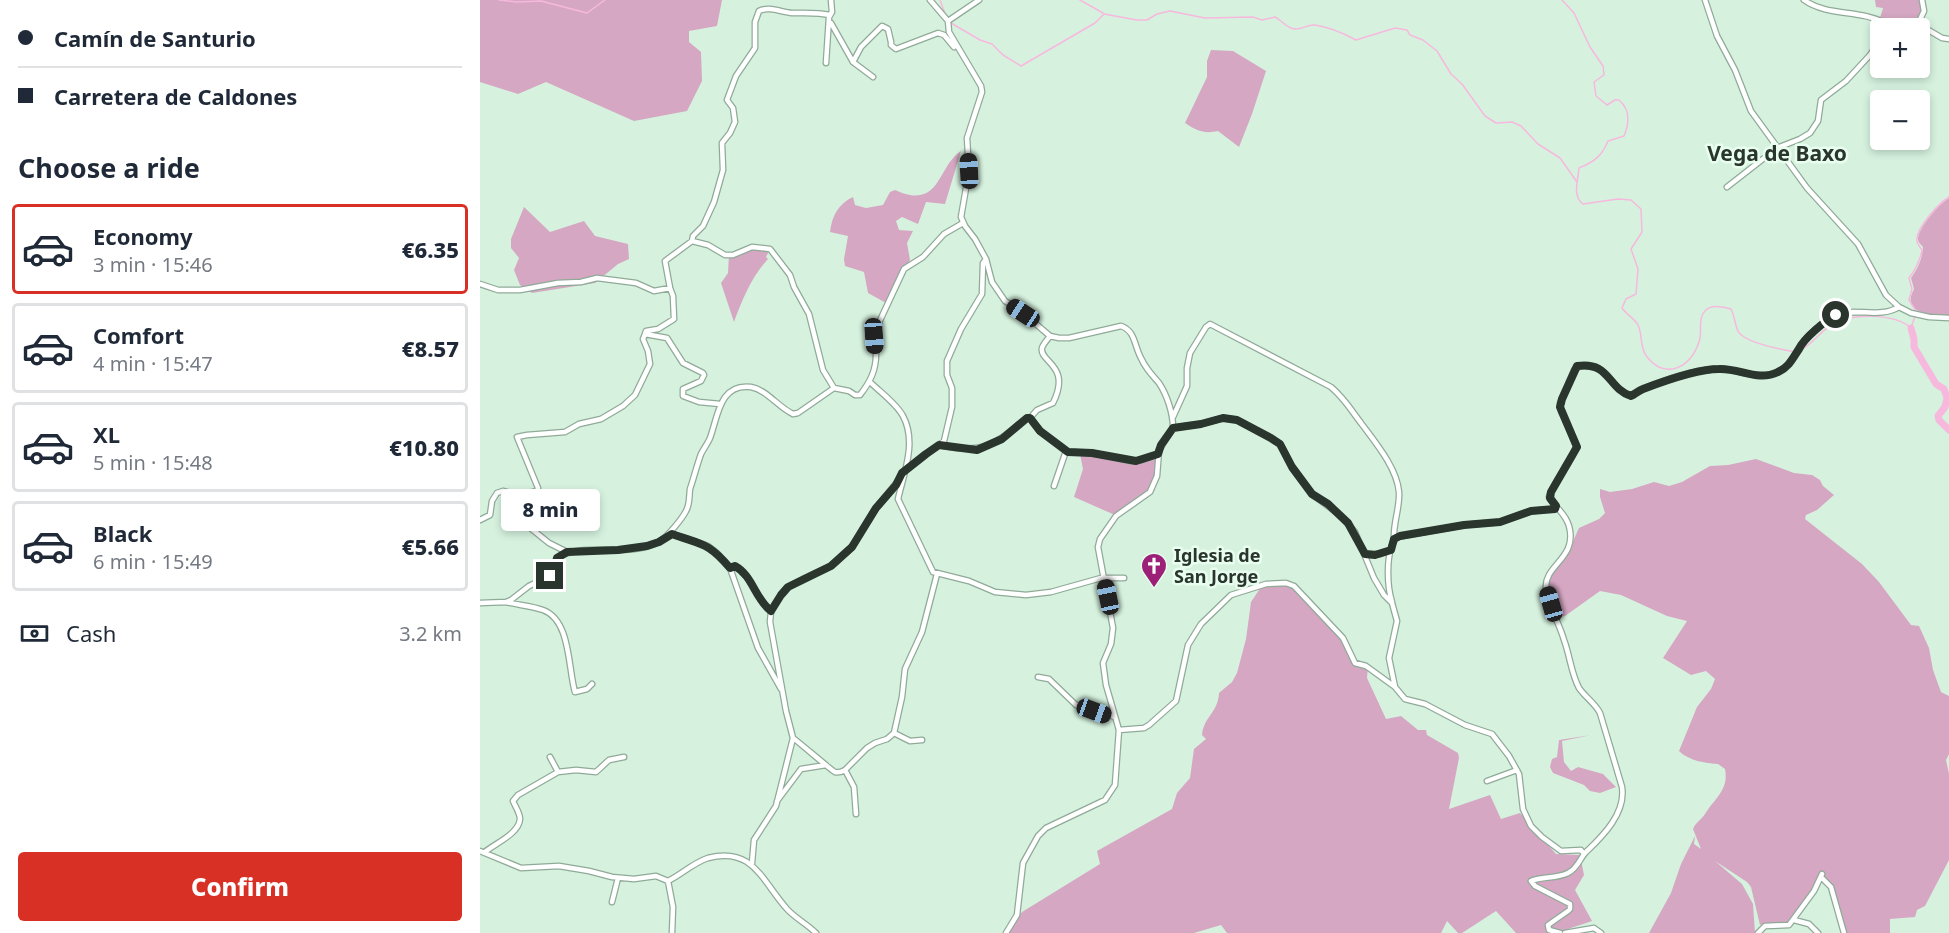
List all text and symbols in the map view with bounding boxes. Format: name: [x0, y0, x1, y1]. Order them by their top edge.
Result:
map controls: [1870, 18, 1930, 150]
button: +: [1870, 18, 1930, 78]
text: Camín de Santurio: [54, 23, 256, 53]
text: Carretera de Caldones: [54, 81, 297, 111]
button: −: [1870, 90, 1930, 150]
district label: Vega de Baxo: [1707, 139, 1847, 167]
text: Choose a ride: [18, 149, 200, 186]
car: [959, 153, 979, 189]
text: Economy: [93, 221, 192, 251]
icon: car: [21, 222, 75, 276]
text: €6.35: [402, 234, 459, 264]
text: 3 min · 15:46: [93, 251, 213, 278]
car: [1003, 296, 1043, 330]
route start: [1822, 301, 1849, 328]
car: [864, 317, 884, 355]
text: Comfort: [93, 320, 184, 350]
icon: car: [21, 321, 75, 375]
text: €8.57: [402, 333, 459, 363]
text: 4 min · 15:47: [93, 350, 213, 377]
text: XL: [93, 419, 120, 449]
icon: car: [21, 420, 75, 474]
text: €10.80: [389, 432, 459, 462]
text: 5 min · 15:48: [93, 449, 213, 476]
callout: 8 min: [500, 489, 599, 531]
text: 8 min: [523, 496, 578, 523]
text: Black: [93, 518, 152, 548]
icon: car: [21, 519, 75, 573]
text: €5.66: [402, 531, 459, 561]
place label: Iglesia de San Jorge: [1174, 543, 1261, 588]
text: 6 min · 15:49: [93, 548, 213, 575]
church icon: Iglesia de San Jorge: [1139, 551, 1169, 589]
route end: [536, 562, 563, 589]
car: [1095, 578, 1121, 616]
car: [1537, 584, 1565, 624]
icon: cash: [18, 617, 51, 650]
text: Cash: [66, 618, 116, 648]
text: 3.2 km: [399, 620, 462, 647]
car: [1074, 696, 1114, 726]
button: Confirm: [18, 852, 462, 921]

